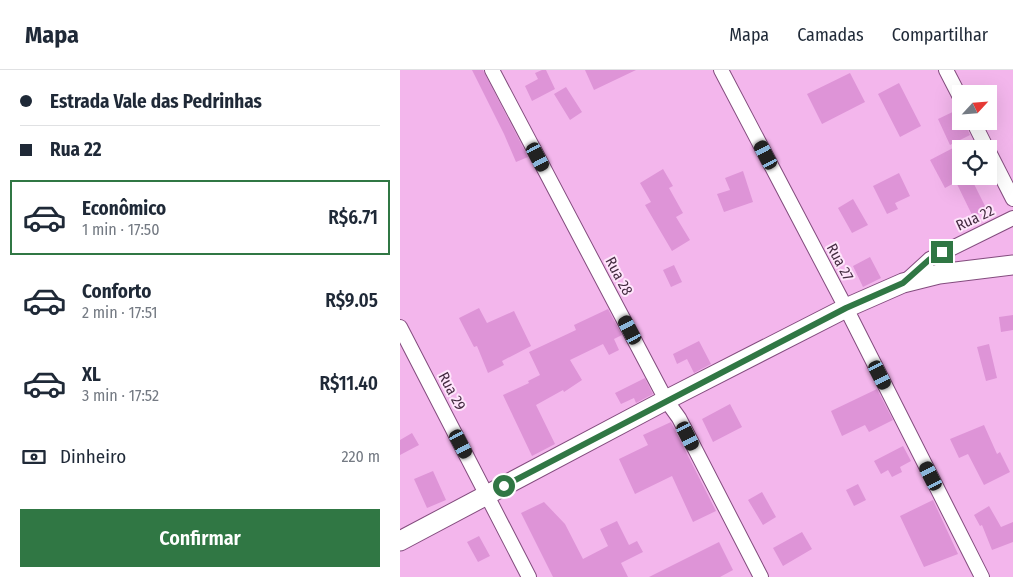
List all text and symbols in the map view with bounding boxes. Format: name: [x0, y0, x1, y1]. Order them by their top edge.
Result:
text: Mapa: [25, 21, 79, 49]
text: Mapa: [729, 24, 769, 46]
text: Camadas: [797, 24, 864, 46]
text: Compartilhar: [892, 24, 988, 46]
north arrow: [952, 85, 998, 130]
map controls: [952, 85, 997, 185]
text: Estrada Vale das Pedrinhas: [50, 90, 262, 113]
text: Rua 22: [50, 138, 102, 161]
car: [752, 138, 779, 172]
car: [524, 140, 551, 174]
button: locate: [952, 140, 997, 185]
icon: car: [22, 195, 67, 240]
text: Econômico: [82, 197, 166, 220]
street label: Rua 22: [953, 201, 997, 235]
text: R$6.71: [328, 206, 378, 229]
text: 1 min · 17:50: [82, 220, 160, 239]
street label: Rua 27: [823, 240, 857, 284]
route end: [931, 241, 953, 263]
street label: Rua 28: [601, 254, 637, 298]
icon: car: [22, 278, 67, 323]
text: Conforto: [82, 280, 151, 303]
text: R$9.05: [325, 289, 378, 312]
text: 2 min · 17:51: [82, 303, 157, 322]
car: [616, 313, 643, 347]
car: [866, 358, 893, 392]
icon: car: [22, 361, 67, 406]
text: XL: [82, 363, 101, 386]
street label: Rua 29: [434, 369, 470, 413]
text: R$11.40: [320, 372, 378, 395]
text: 3 min · 17:52: [82, 386, 159, 405]
car: [674, 419, 701, 453]
car: [447, 427, 474, 461]
icon: cash: [20, 443, 48, 471]
text: Dinheiro: [60, 445, 126, 468]
text: 220 m: [341, 447, 380, 466]
car: [917, 459, 944, 493]
route start: [493, 475, 515, 497]
button: Confirmar: [20, 509, 380, 567]

